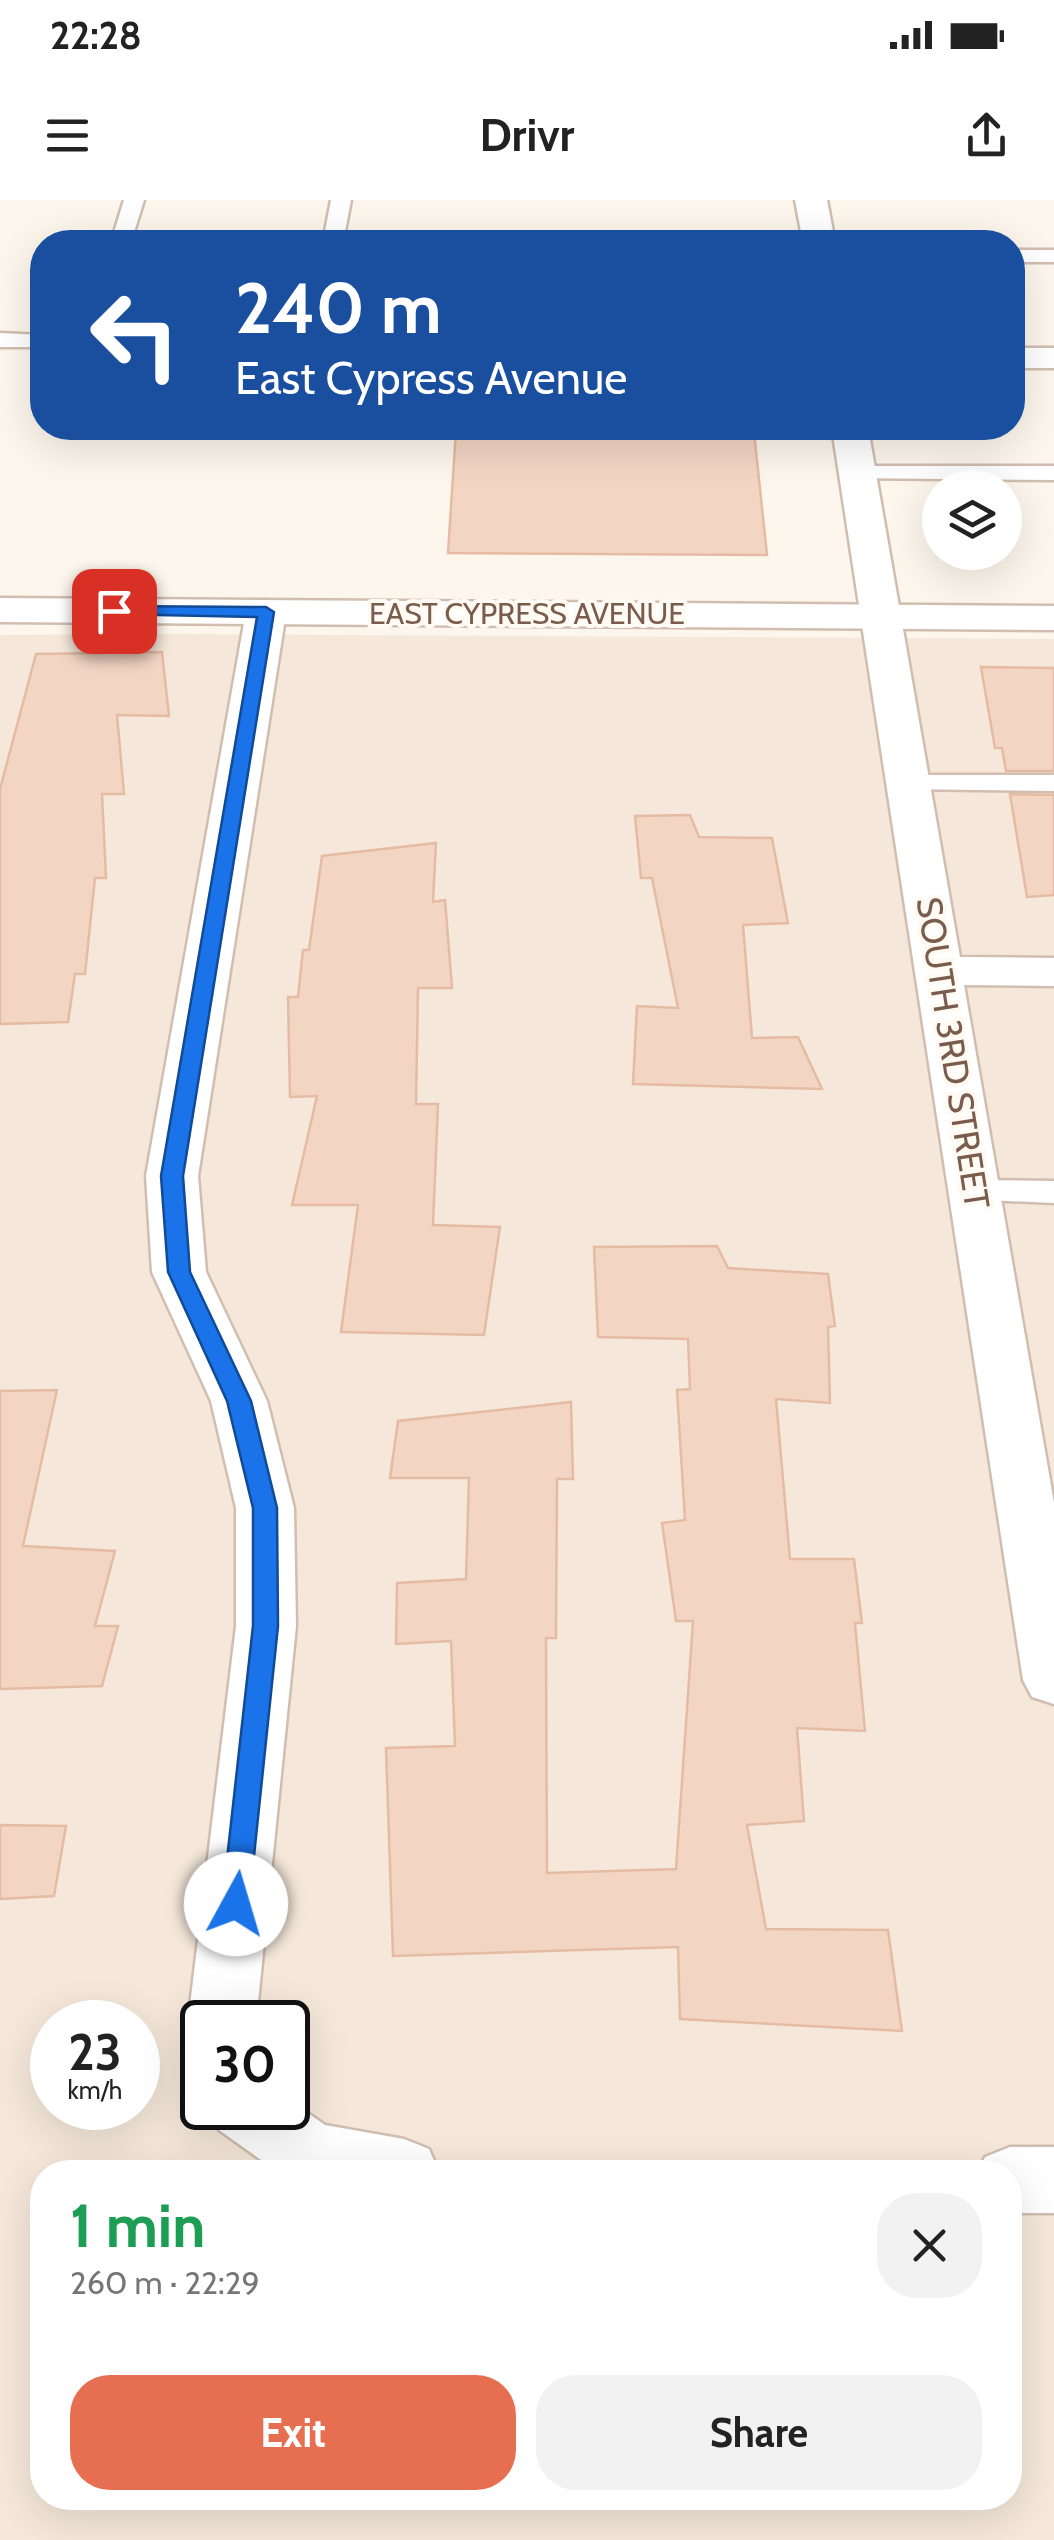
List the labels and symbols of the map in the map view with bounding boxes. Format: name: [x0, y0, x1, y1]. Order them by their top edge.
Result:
pin: [72, 569, 157, 654]
street label: EAST CYPRESS AVENUE: [369, 595, 685, 632]
street label: SOUTH 3RD STREET: [908, 894, 999, 1212]
position arrow: [184, 1852, 288, 1956]
speed limit sign: 30: [180, 2000, 310, 2130]

